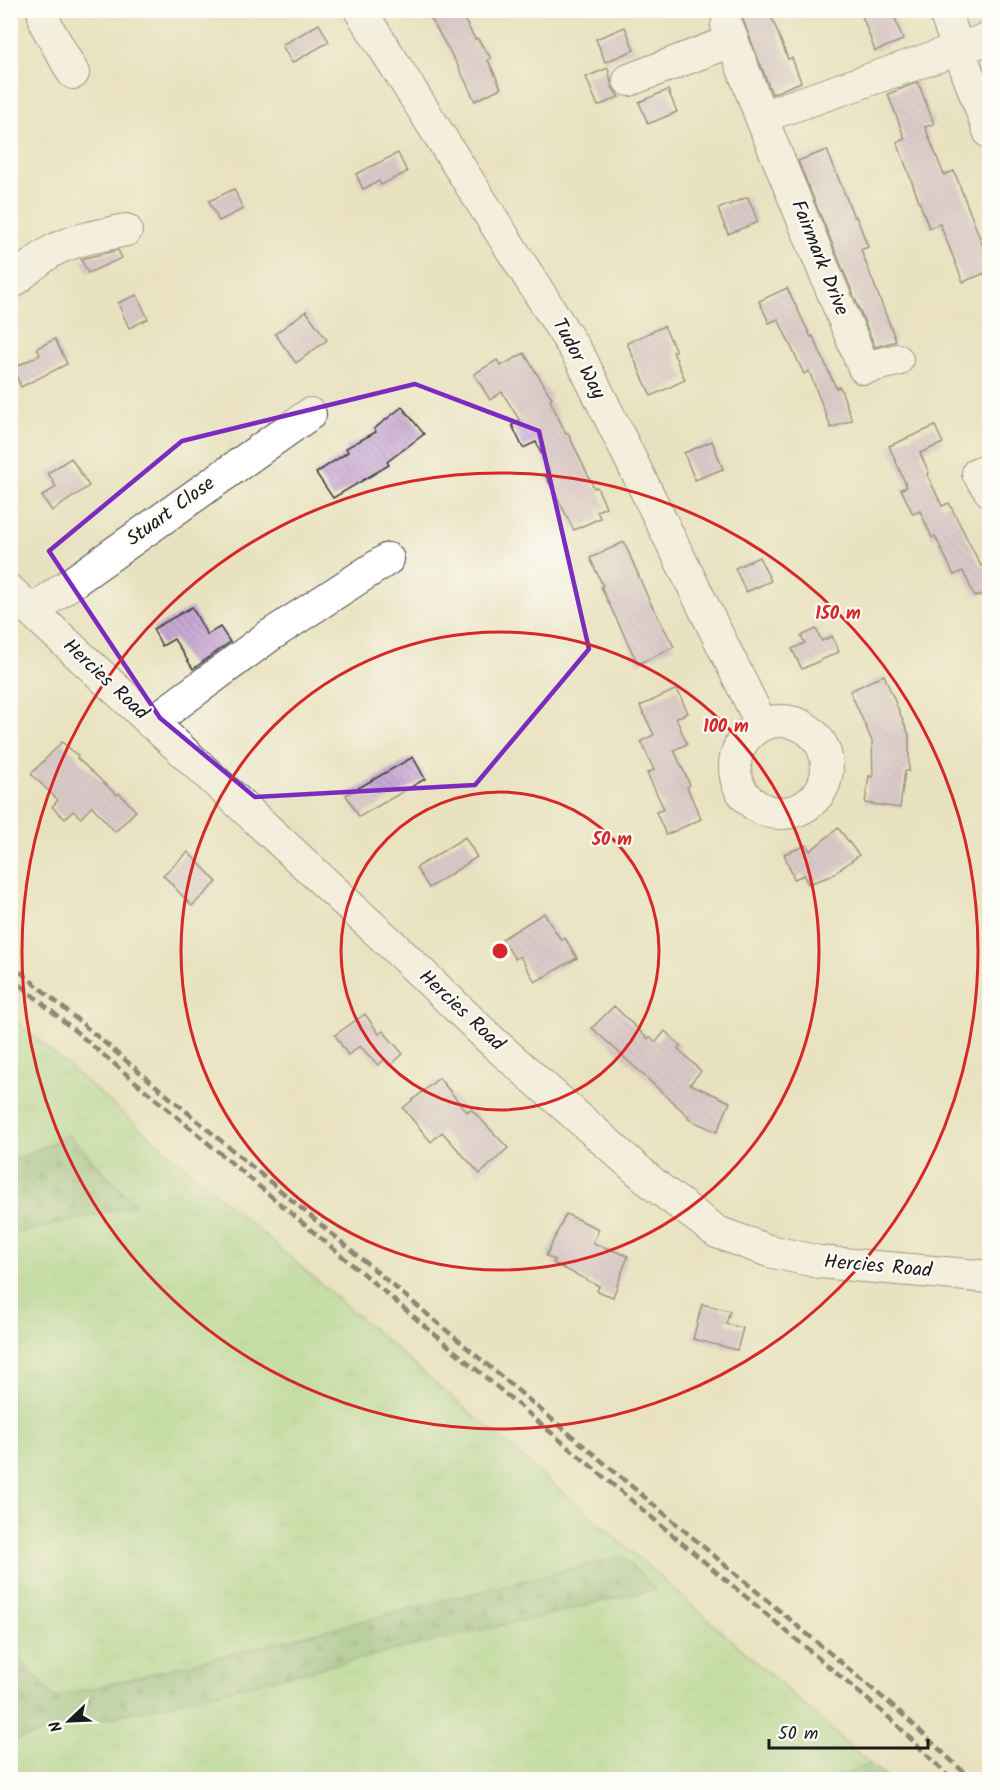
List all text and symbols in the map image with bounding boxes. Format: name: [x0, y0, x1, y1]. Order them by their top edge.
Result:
street label: Fairmark Drive: [781, 195, 857, 321]
street label: Tudor Way: [543, 313, 614, 406]
street label: Stuart Close: [120, 469, 222, 555]
text: 150 m: [815, 600, 861, 629]
street label: Hercies Road: [54, 631, 156, 729]
text: 100 m: [703, 713, 749, 742]
text: 50 m: [591, 826, 632, 855]
centre of rings: [490, 941, 510, 961]
street label: Hercies Road: [410, 962, 512, 1060]
street label: Hercies Road: [823, 1246, 934, 1288]
north arrow: [39, 1691, 99, 1751]
scale bar: [769, 1712, 928, 1750]
text: N: [43, 1717, 70, 1736]
text: 50 m: [778, 1720, 818, 1749]

